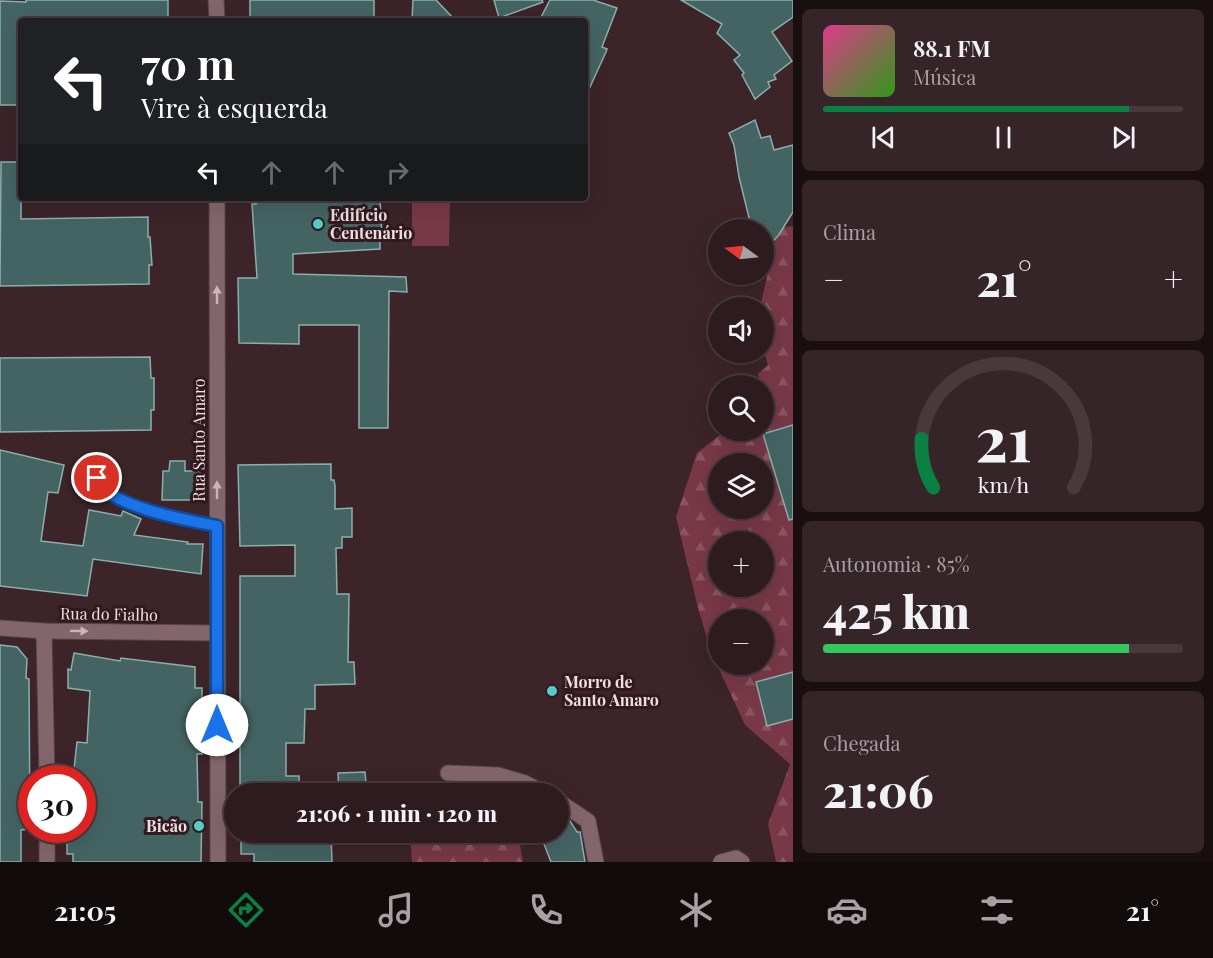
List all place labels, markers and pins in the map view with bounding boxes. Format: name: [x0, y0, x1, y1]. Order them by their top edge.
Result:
place label: Edifício Centenário: [330, 204, 412, 243]
marker: Edifício Centenário: [311, 217, 325, 231]
pin: [71, 452, 122, 503]
place label: Morro de Santo Amaro: [564, 671, 659, 710]
marker: Morro de Santo Amaro: [545, 684, 559, 698]
place label: Bicão: [146, 815, 187, 836]
marker: Bicão: [192, 819, 206, 833]

